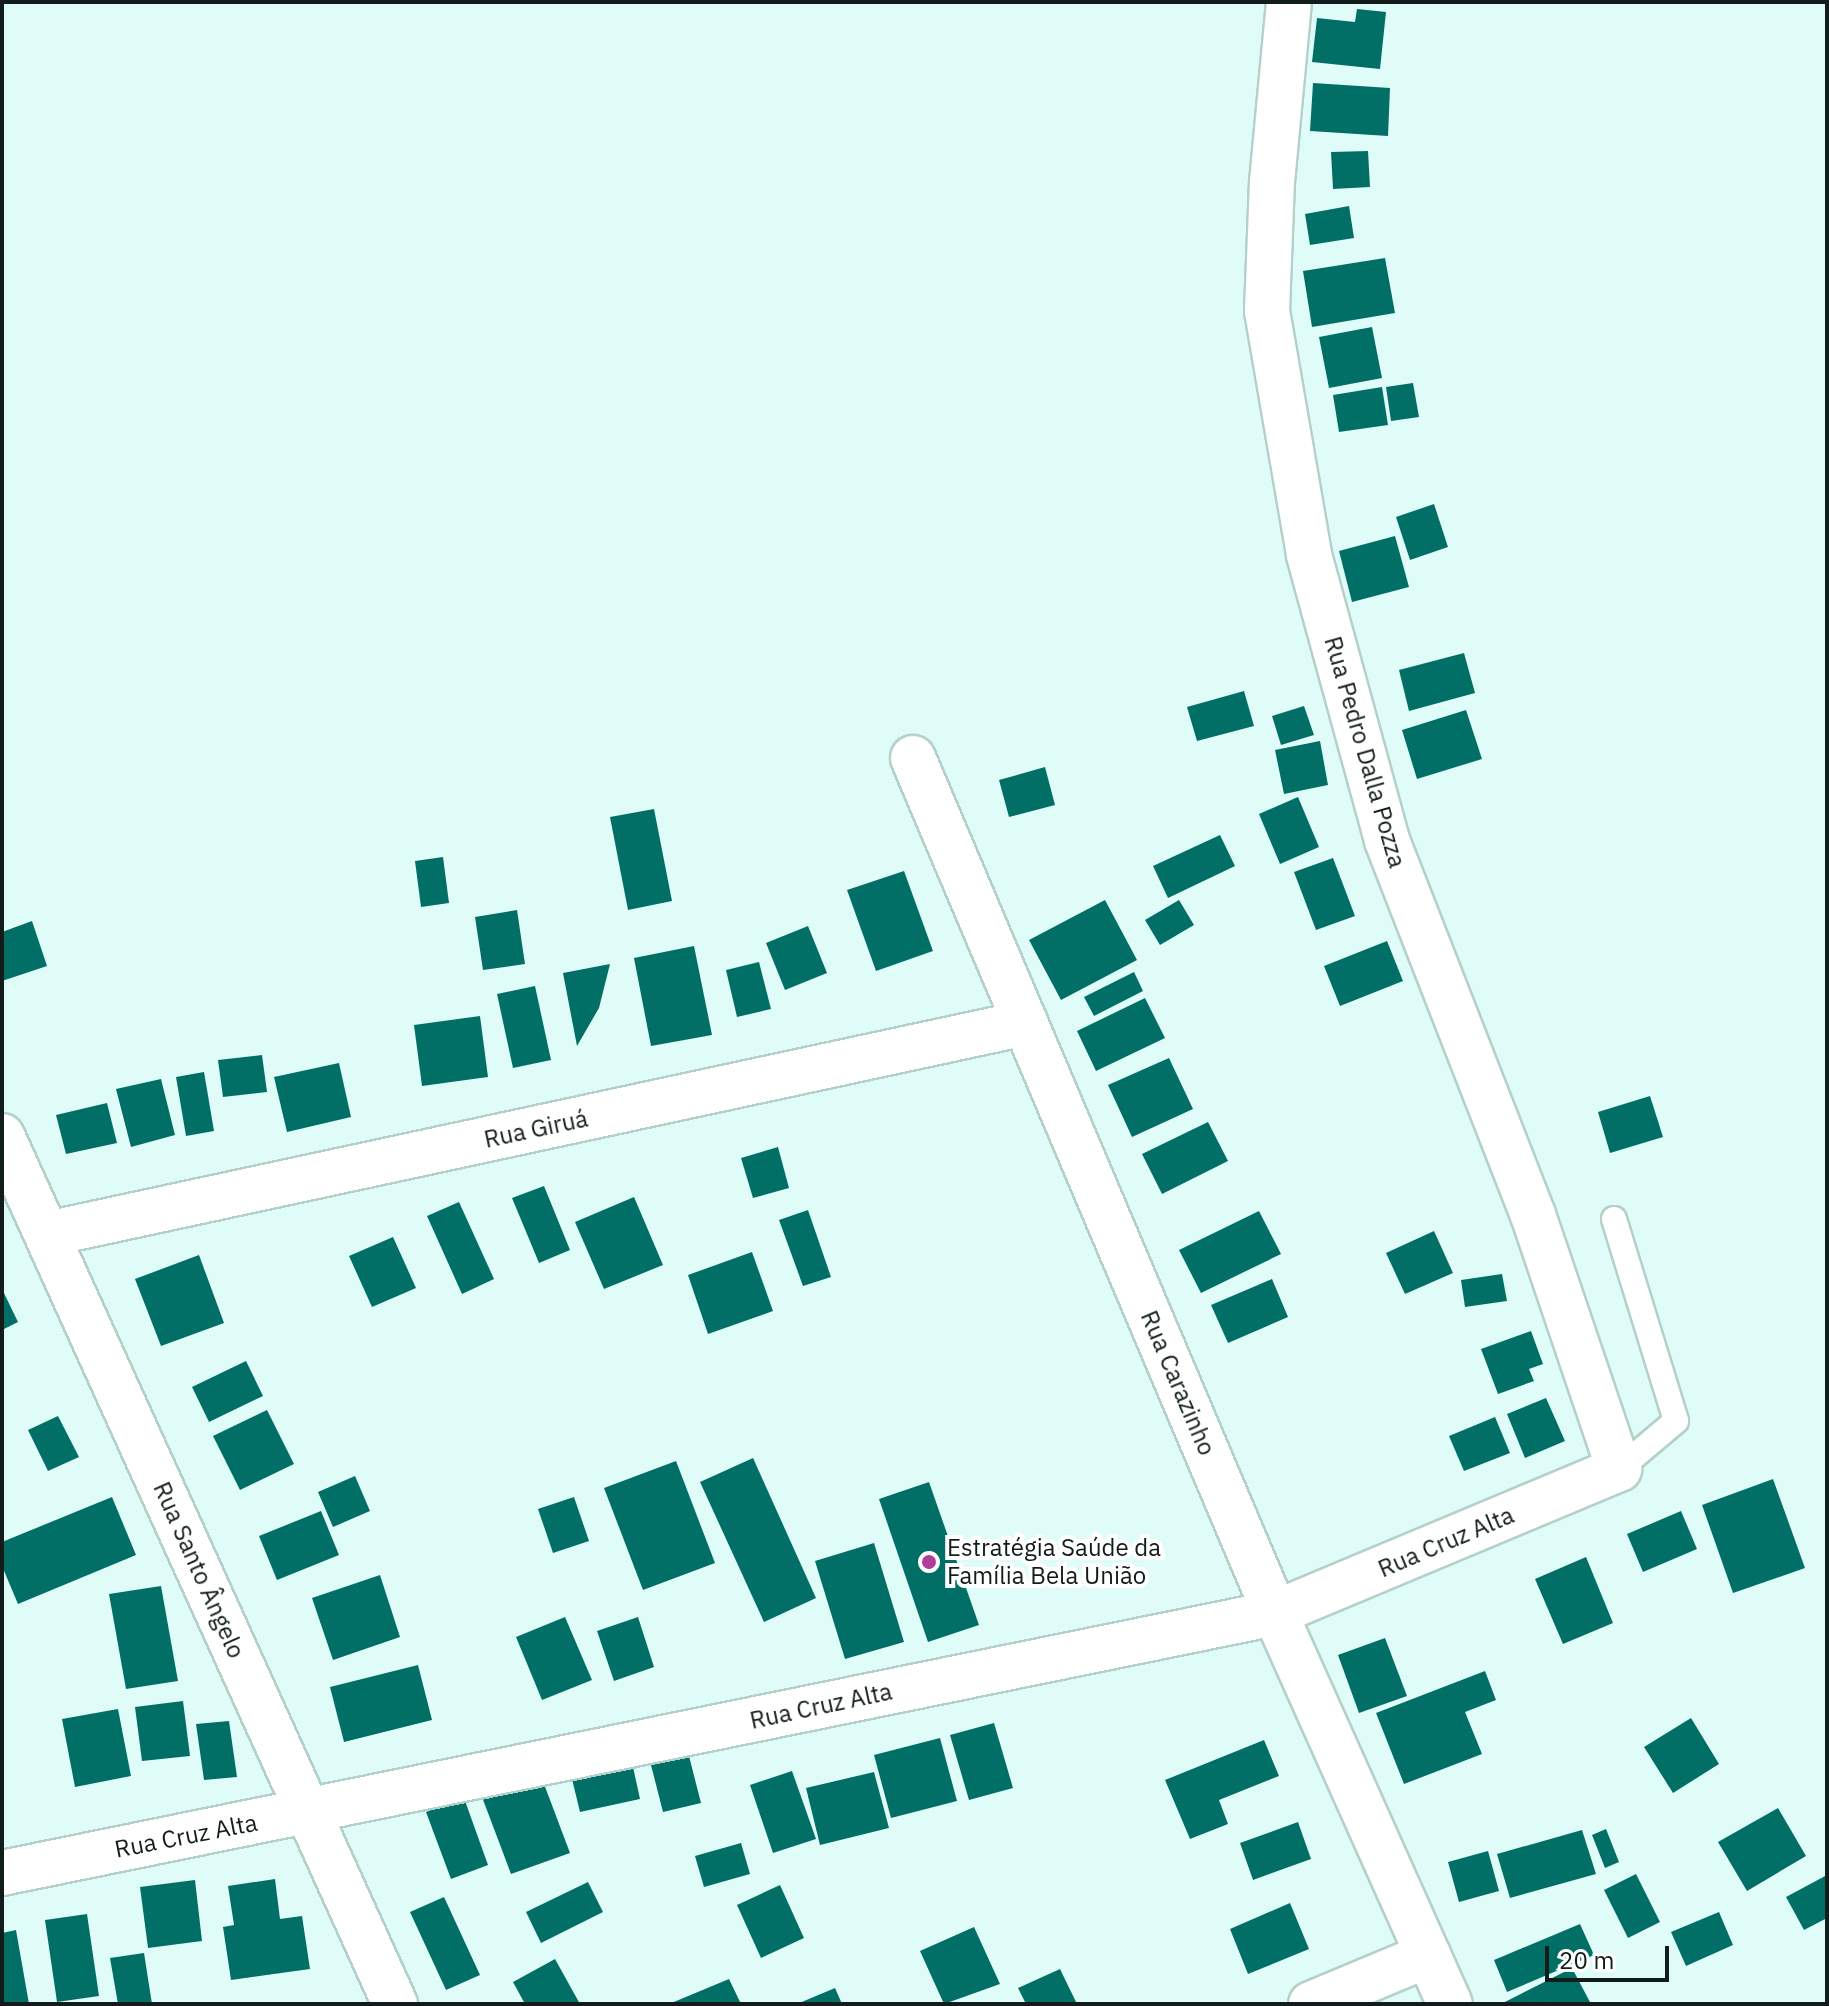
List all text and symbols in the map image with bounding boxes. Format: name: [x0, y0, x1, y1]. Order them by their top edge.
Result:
street label: Rua Pedro Dalla Pozza: [1318, 633, 1412, 871]
street label: Rua Giruá: [481, 1104, 591, 1154]
street label: Rua Carazinho: [1135, 1306, 1221, 1460]
street label: Rua Santo Ângelo: [147, 1477, 251, 1663]
street label: Rua Cruz Alta: [1374, 1500, 1518, 1584]
place label: Estratégia Saúde da Família Bela União: [947, 1534, 1161, 1590]
marker: Estratégia Saúde da Família Bela União: [918, 1551, 940, 1573]
street label: Rua Cruz Alta: [747, 1677, 895, 1735]
street label: Rua Cruz Alta: [112, 1808, 260, 1864]
scale bar: [1549, 1930, 1673, 1980]
text: 20 m: [1559, 1944, 1614, 1976]

